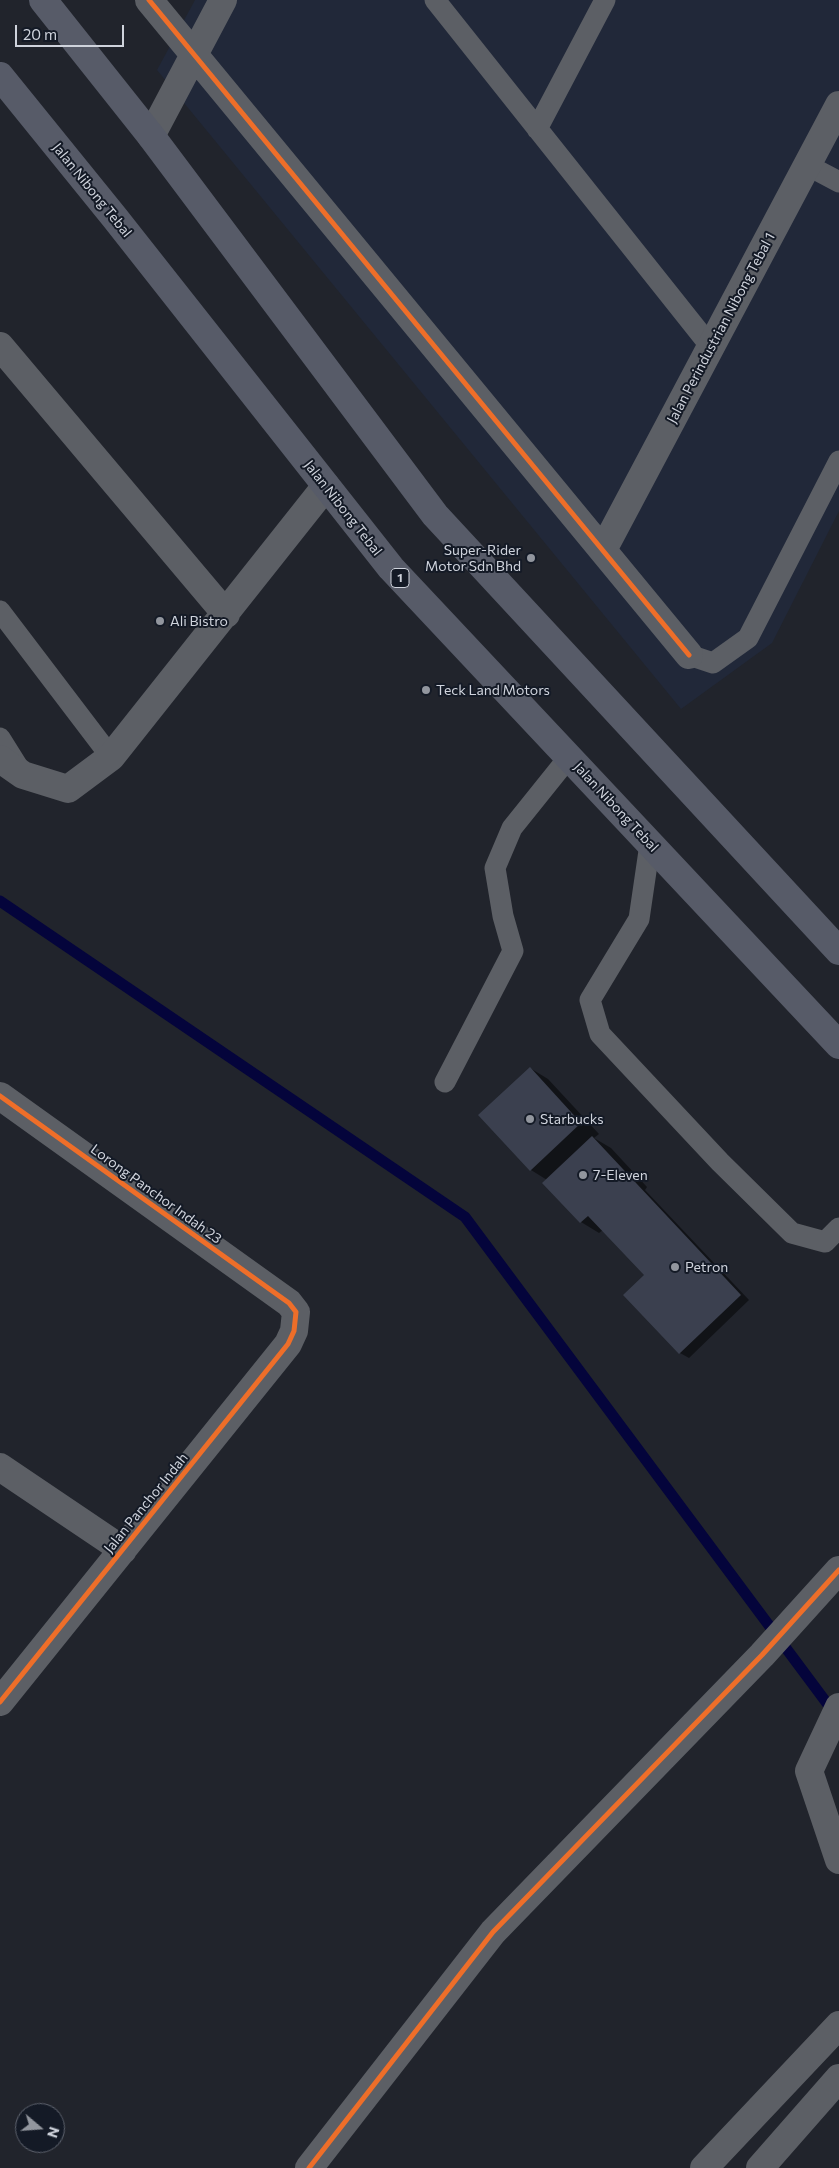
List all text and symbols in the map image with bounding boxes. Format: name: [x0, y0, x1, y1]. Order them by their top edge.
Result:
scale bar: [18, 15, 126, 47]
text: 20 m: [23, 25, 57, 43]
street label: Jalan Nibong Tebal: [49, 139, 135, 241]
street label: Jalan Perindustrian Nibong Tebal 1: [663, 230, 779, 426]
street label: Jalan Nibong Tebal: [301, 457, 385, 559]
place label: Super-Rider Motor Sdn Bhd: [425, 542, 521, 574]
marker: Super-Rider Motor Sdn Bhd: [525, 552, 537, 564]
road number: 1: [391, 568, 409, 588]
place label: Ali Bistro: [170, 613, 228, 629]
marker: Ali Bistro: [154, 615, 166, 627]
place label: Teck Land Motors: [436, 682, 550, 698]
marker: Teck Land Motors: [420, 684, 432, 696]
street label: Jalan Nibong Tebal: [570, 759, 662, 855]
place label: Starbucks: [540, 1111, 604, 1127]
marker: Starbucks: [524, 1113, 536, 1125]
street label: Lorong Panchor Indah 23: [87, 1141, 225, 1247]
place label: 7-Eleven: [593, 1167, 648, 1183]
marker: 7-Eleven: [577, 1169, 589, 1181]
place label: Petron: [685, 1259, 728, 1275]
marker: Petron: [669, 1261, 681, 1273]
street label: Jalan Panchor Indah: [100, 1450, 192, 1556]
north arrow: [15, 2103, 65, 2153]
text: N: [44, 2125, 63, 2140]

